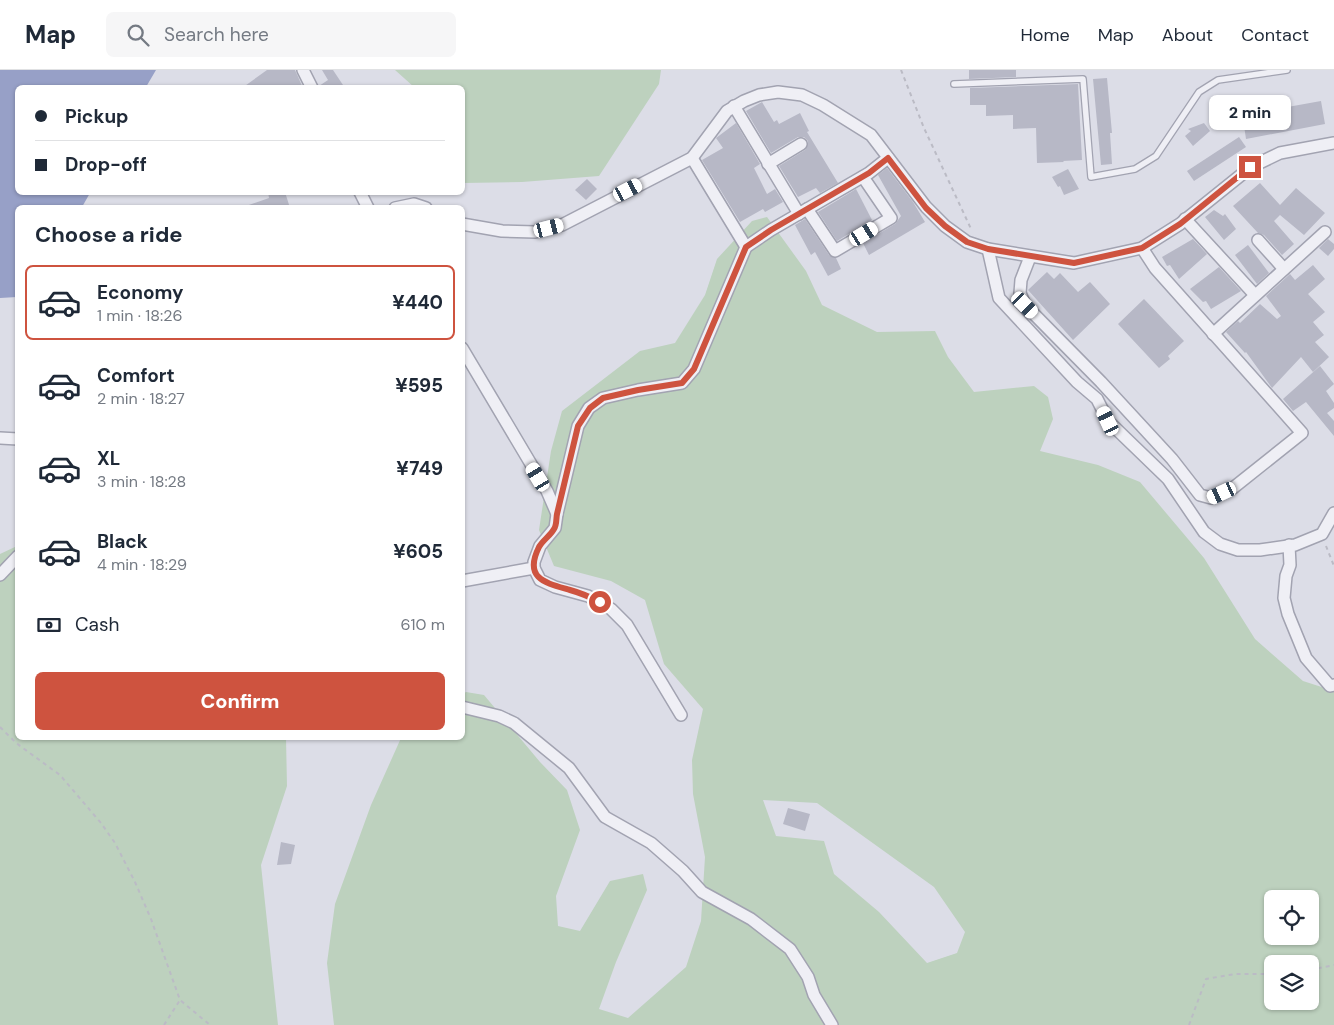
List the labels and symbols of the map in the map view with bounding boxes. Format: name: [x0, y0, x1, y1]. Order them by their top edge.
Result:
callout: 2 min: [1209, 94, 1291, 129]
route end: [1239, 156, 1261, 178]
car: [611, 177, 644, 203]
car: [532, 217, 565, 239]
car: [847, 220, 880, 248]
car: [1009, 289, 1040, 321]
car: [1094, 404, 1121, 438]
car: [523, 460, 552, 494]
car: [1205, 480, 1238, 506]
route start: [589, 591, 611, 613]

